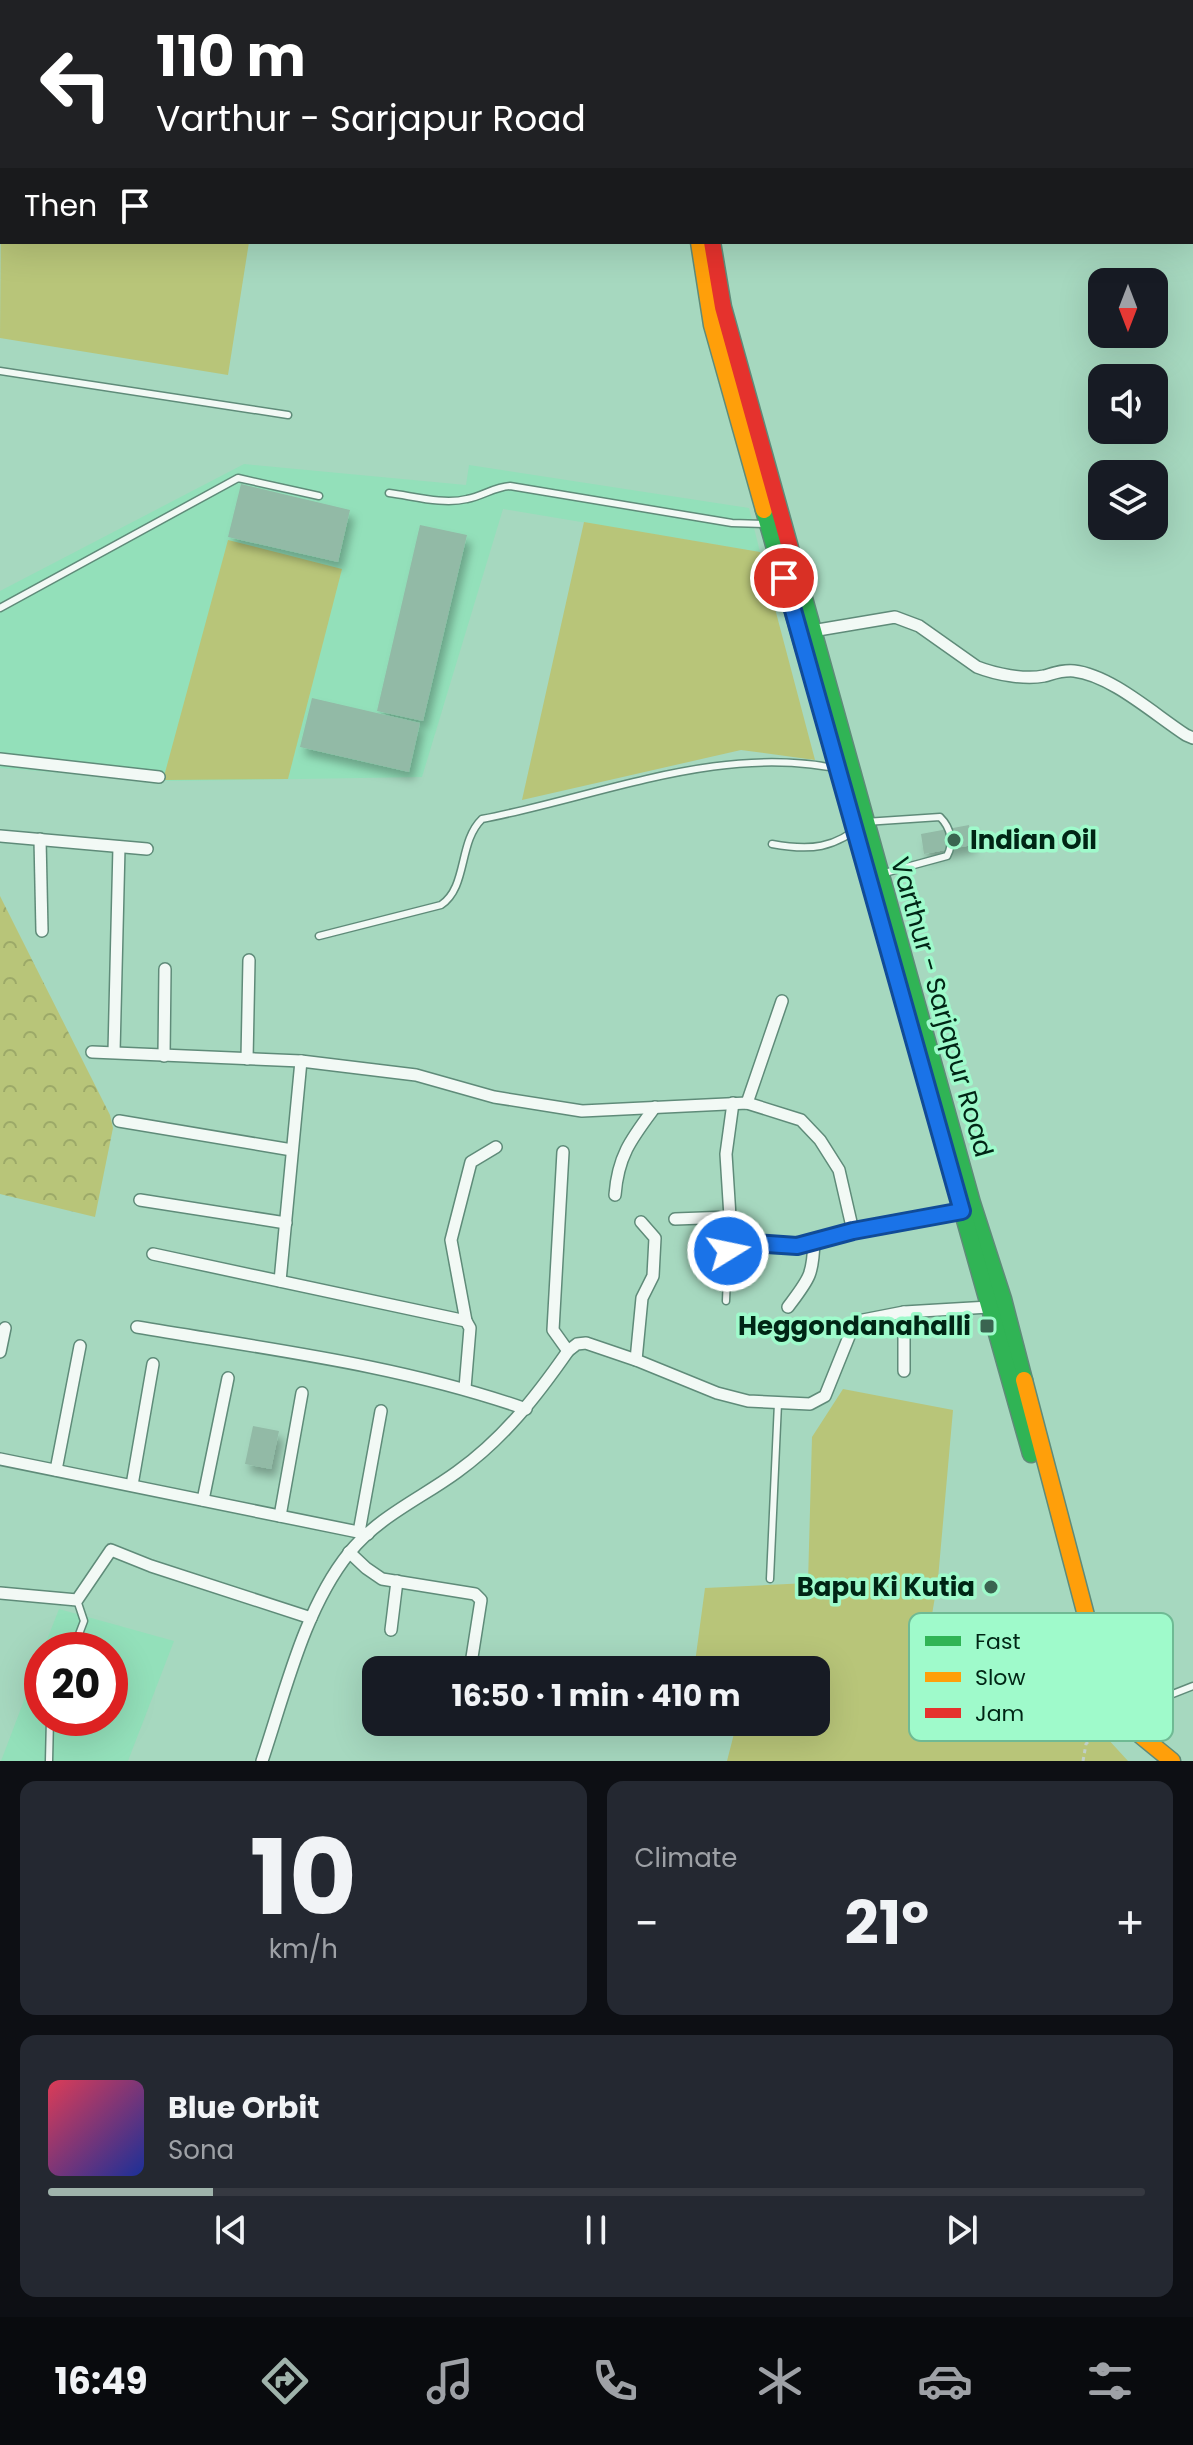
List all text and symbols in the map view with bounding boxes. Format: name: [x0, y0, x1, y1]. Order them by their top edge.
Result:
text: 110 m: [156, 17, 306, 96]
icon: left: [24, 32, 128, 136]
text: Varthur - Sarjapur Road: [156, 93, 586, 144]
text: Then: [24, 184, 97, 227]
icon: arrive: [113, 184, 157, 228]
north arrow: [1088, 268, 1168, 348]
map controls: [1088, 268, 1168, 540]
button: sound: [1088, 364, 1168, 444]
button: layers: [1088, 460, 1168, 540]
pin: [750, 544, 818, 612]
icon: arrive: [762, 556, 806, 600]
place label: Indian Oil: [970, 822, 1097, 858]
marker: Indian Oil: [945, 831, 963, 849]
street label: Varthur - Sarjapur Road: [882, 853, 1002, 1161]
position arrow: [686, 1209, 770, 1293]
place label: Heggondanahalli: [738, 1308, 971, 1344]
marker: Heggondanahalli: [978, 1317, 996, 1335]
place label: Bapu Ki Kutia: [797, 1569, 975, 1605]
marker: Bapu Ki Kutia: [982, 1578, 1000, 1596]
legend: [909, 1613, 1173, 1741]
text: Fast: [975, 1626, 1020, 1657]
speed limit sign: 20: [24, 1632, 128, 1736]
text: Slow: [975, 1662, 1025, 1693]
text: 16:50 · 1 min · 410 m: [451, 1674, 741, 1717]
text: Jam: [975, 1698, 1024, 1729]
text: 10: [250, 1805, 357, 1950]
text: Climate: [635, 1840, 737, 1876]
text: 21°: [845, 1881, 929, 1965]
text: −: [635, 1893, 659, 1954]
text: +: [1115, 1893, 1145, 1954]
text: km/h: [269, 1931, 338, 1967]
text: Blue Orbit: [168, 2086, 320, 2129]
text: Sona: [168, 2132, 234, 2168]
icon: previous: [209, 2208, 253, 2252]
icon: pause: [574, 2208, 618, 2252]
icon: next: [940, 2208, 984, 2252]
icon: directions: [257, 2353, 313, 2409]
icon: music: [422, 2353, 478, 2409]
icon: phone: [587, 2353, 643, 2409]
icon: climate: [752, 2353, 808, 2409]
icon: car: [917, 2353, 973, 2409]
icon: filters: [1082, 2353, 1138, 2409]
text: 16:49: [55, 2356, 148, 2407]

